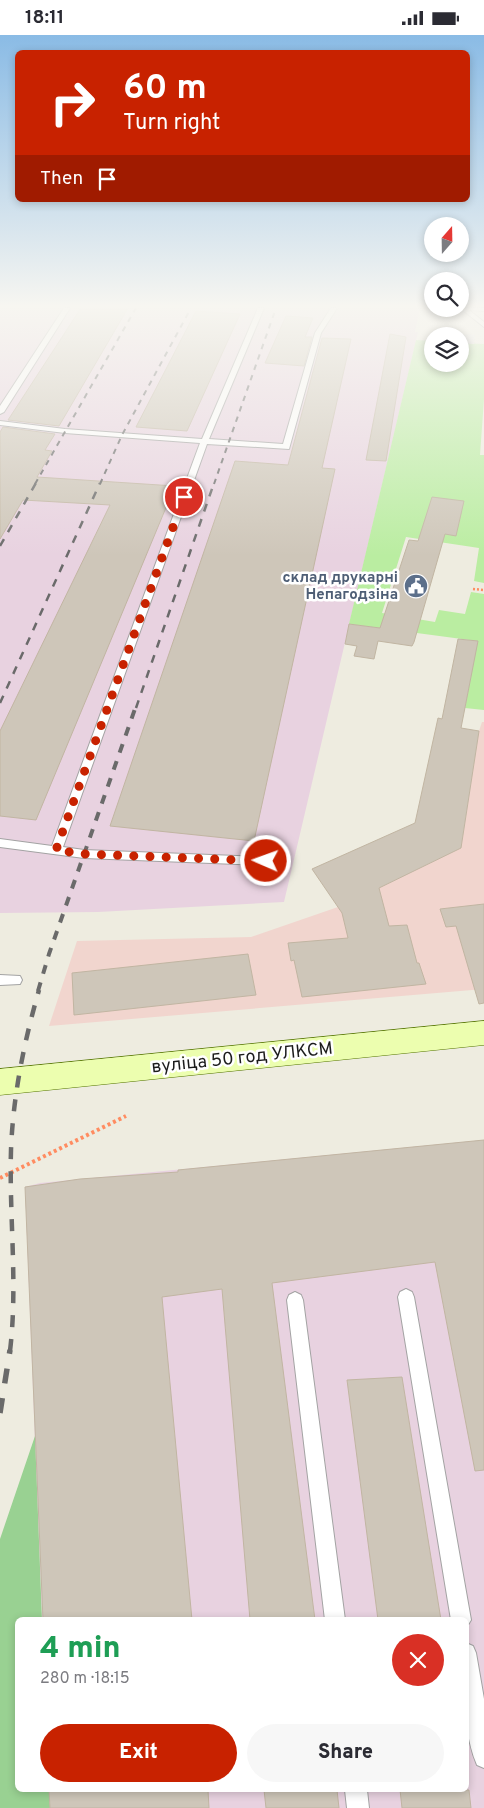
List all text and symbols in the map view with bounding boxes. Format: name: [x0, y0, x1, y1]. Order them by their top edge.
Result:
text: 18:11: [25, 6, 64, 30]
text: 60 m: [123, 67, 207, 111]
icon: right: [40, 70, 105, 135]
text: Turn right: [123, 110, 220, 137]
icon: arrive: [93, 165, 121, 193]
text: Then: [40, 167, 83, 191]
north arrow: [424, 217, 469, 263]
map controls: [424, 217, 469, 372]
button: search: [424, 272, 469, 317]
button: layers: [424, 327, 469, 372]
pin: [163, 476, 205, 518]
icon: arrive: [170, 483, 198, 511]
place label: склад друкарні Непагодзіна: [282, 569, 398, 605]
public building icon: склад друкарні Непагодзіна: [403, 573, 429, 599]
position arrow: [239, 834, 291, 886]
street label: вуліца 50 год УЛКСМ: [150, 1038, 334, 1079]
text: 4 min: [40, 1631, 121, 1668]
button: close: [392, 1634, 444, 1686]
text: 280 m · 18:15: [40, 1669, 130, 1689]
button: Exit: [40, 1724, 237, 1782]
button: Share: [247, 1724, 444, 1782]

